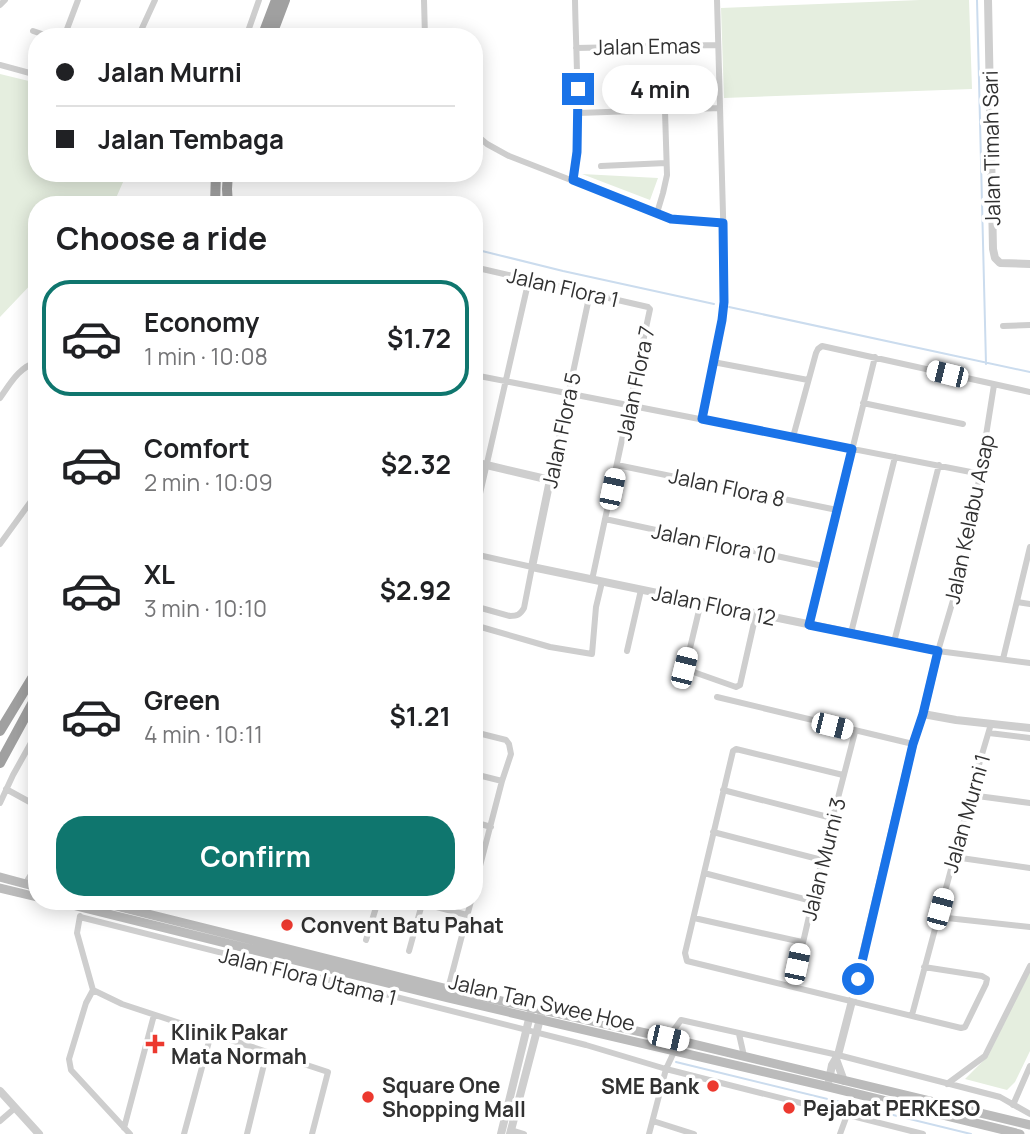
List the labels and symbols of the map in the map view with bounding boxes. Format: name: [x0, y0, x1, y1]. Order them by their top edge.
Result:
street label: Jalan Emas: [593, 31, 701, 61]
callout: 4 min: [602, 64, 718, 114]
street label: Jalan Timah Sari: [976, 70, 1006, 226]
route end: [562, 73, 594, 105]
street label: Jalan Flora 1: [504, 261, 622, 313]
street label: Jalan Flora 7: [609, 323, 661, 443]
car: [925, 359, 970, 389]
street label: Jalan Flora 5: [535, 370, 587, 490]
street label: Jalan Kelabu Asap: [937, 432, 1001, 606]
street label: Jalan Flora 8: [667, 461, 787, 513]
car: [598, 466, 627, 512]
street label: Jalan Flora 10: [649, 516, 779, 570]
street label: Jalan Flora 12: [650, 578, 778, 632]
car: [669, 645, 700, 691]
car: [810, 711, 855, 741]
street label: Jalan Murni 1: [936, 750, 996, 876]
street label: Jalan Murni 3: [794, 795, 852, 923]
car: [925, 886, 956, 932]
place label: Convent Batu Pahat: [301, 911, 504, 939]
marker: Convent Batu Pahat: [279, 917, 295, 933]
street label: Jalan Flora Utama 1: [216, 940, 400, 1012]
car: [783, 941, 812, 987]
route start: [842, 963, 874, 995]
street label: Jalan Tan Swee Hoe: [446, 967, 638, 1037]
place label: Klinik Pakar Mata Normah: [171, 1018, 307, 1070]
car: [646, 1023, 691, 1053]
marker: Klinik Pakar Mata Normah: [145, 1034, 165, 1054]
place label: Square One Shopping Mall: [382, 1071, 526, 1123]
place label: SME Bank: [601, 1072, 700, 1100]
marker: SME Bank: [705, 1078, 721, 1094]
marker: Square One Shopping Mall: [360, 1089, 376, 1105]
place label: Pejabat PERKESO: [803, 1094, 980, 1122]
marker: Pejabat PERKESO: [781, 1100, 797, 1116]

